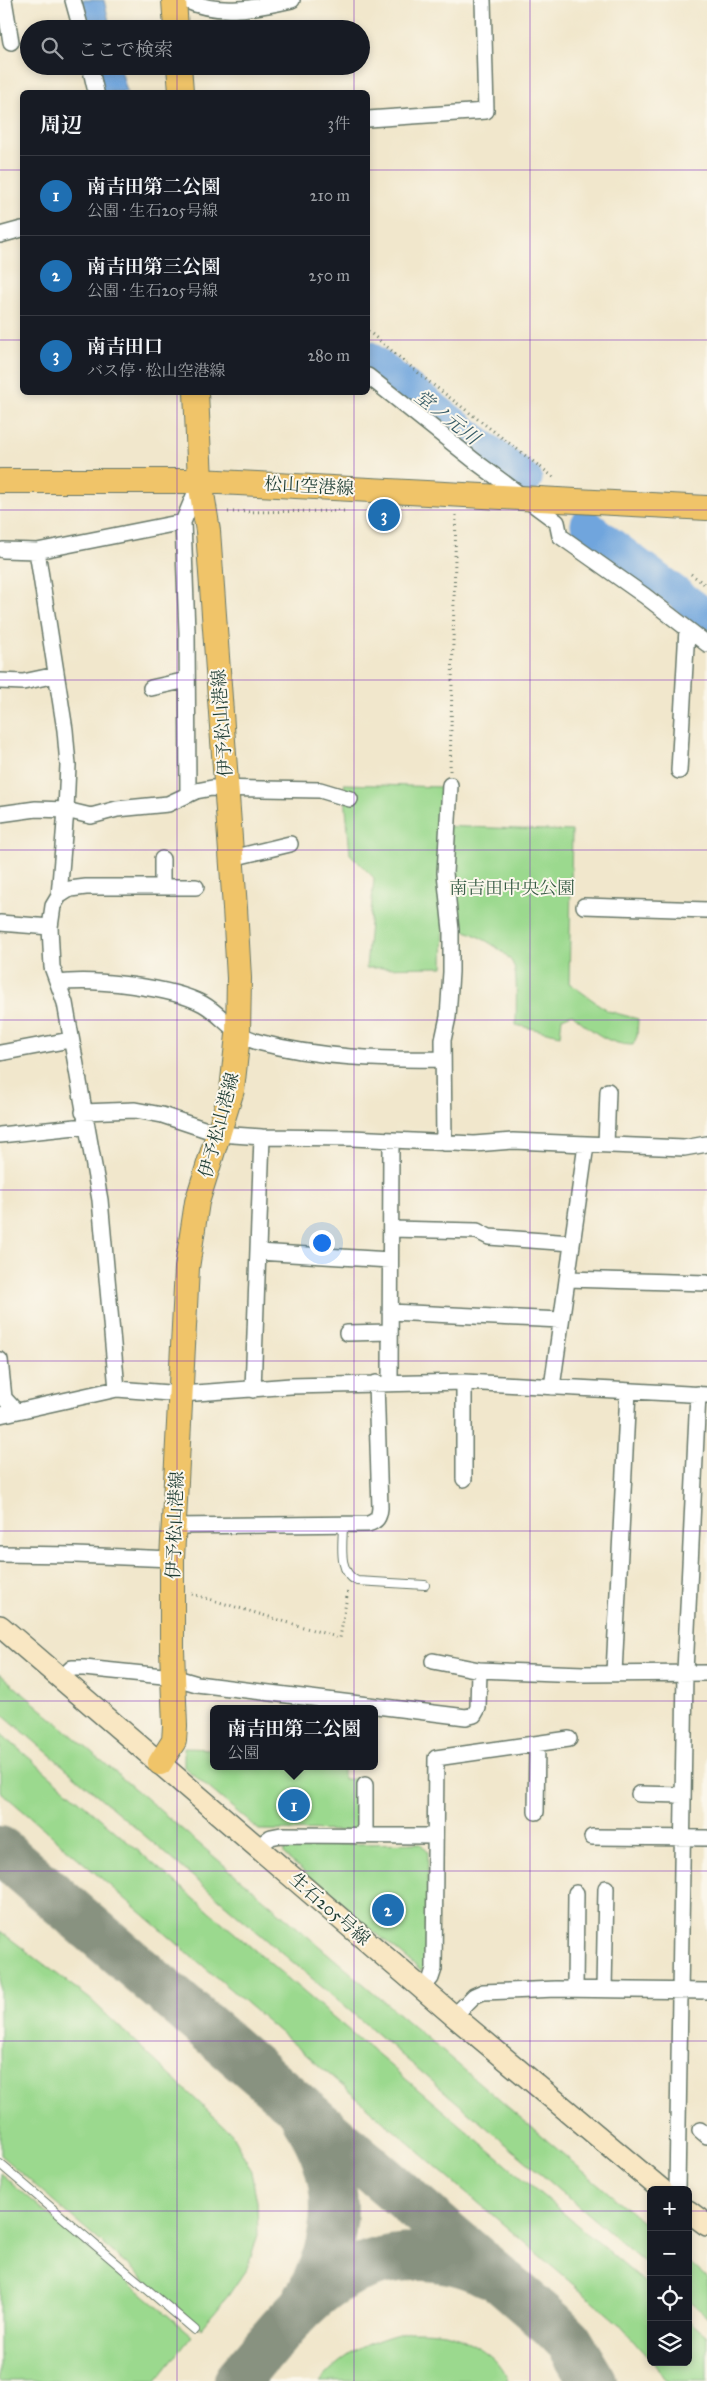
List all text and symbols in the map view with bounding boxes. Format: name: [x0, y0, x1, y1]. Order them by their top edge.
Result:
search box: [20, 20, 370, 75]
icon: search: [38, 34, 66, 62]
text: ここで検索: [78, 38, 173, 61]
text: 周辺: [40, 112, 82, 138]
text: 3件: [328, 114, 350, 133]
text: 南吉田第二公園: [87, 175, 220, 198]
text: 1: [53, 186, 59, 205]
text: 210 m: [310, 186, 350, 205]
text: 公園 · 生石205号線: [87, 201, 218, 220]
text: 南吉田第三公園: [87, 255, 220, 278]
text: 2: [52, 266, 60, 285]
text: 250 m: [309, 266, 350, 285]
text: 公園 · 生石205号線: [87, 281, 218, 300]
text: 南吉田口: [87, 335, 163, 358]
text: 3: [53, 346, 59, 365]
text: 280 m: [307, 346, 350, 365]
text: バス停 · 松山空港線: [87, 361, 225, 380]
water label: 堂ノ元川: [410, 385, 486, 451]
street label: 松山空港線: [263, 473, 355, 499]
pin: 3: [368, 496, 400, 534]
street label: 伊予松山港線: [207, 668, 237, 778]
park label: 南吉田中央公園: [449, 877, 575, 899]
street label: 伊予松山港線: [194, 1070, 244, 1180]
your location: [309, 1230, 335, 1256]
street label: 伊予松山港線: [162, 1471, 188, 1579]
popup: [210, 1705, 378, 1770]
text: 南吉田第二公園: [227, 1717, 361, 1740]
text: 公園: [227, 1743, 260, 1762]
pin: 1: [278, 1786, 310, 1824]
street label: 生石205号線: [285, 1868, 375, 1950]
pin: 2: [372, 1891, 404, 1929]
map controls: [647, 2186, 692, 2366]
button: +: [647, 2186, 692, 2231]
button: −: [647, 2231, 692, 2276]
button: locate: [647, 2276, 692, 2321]
button: layers: [647, 2321, 692, 2366]

